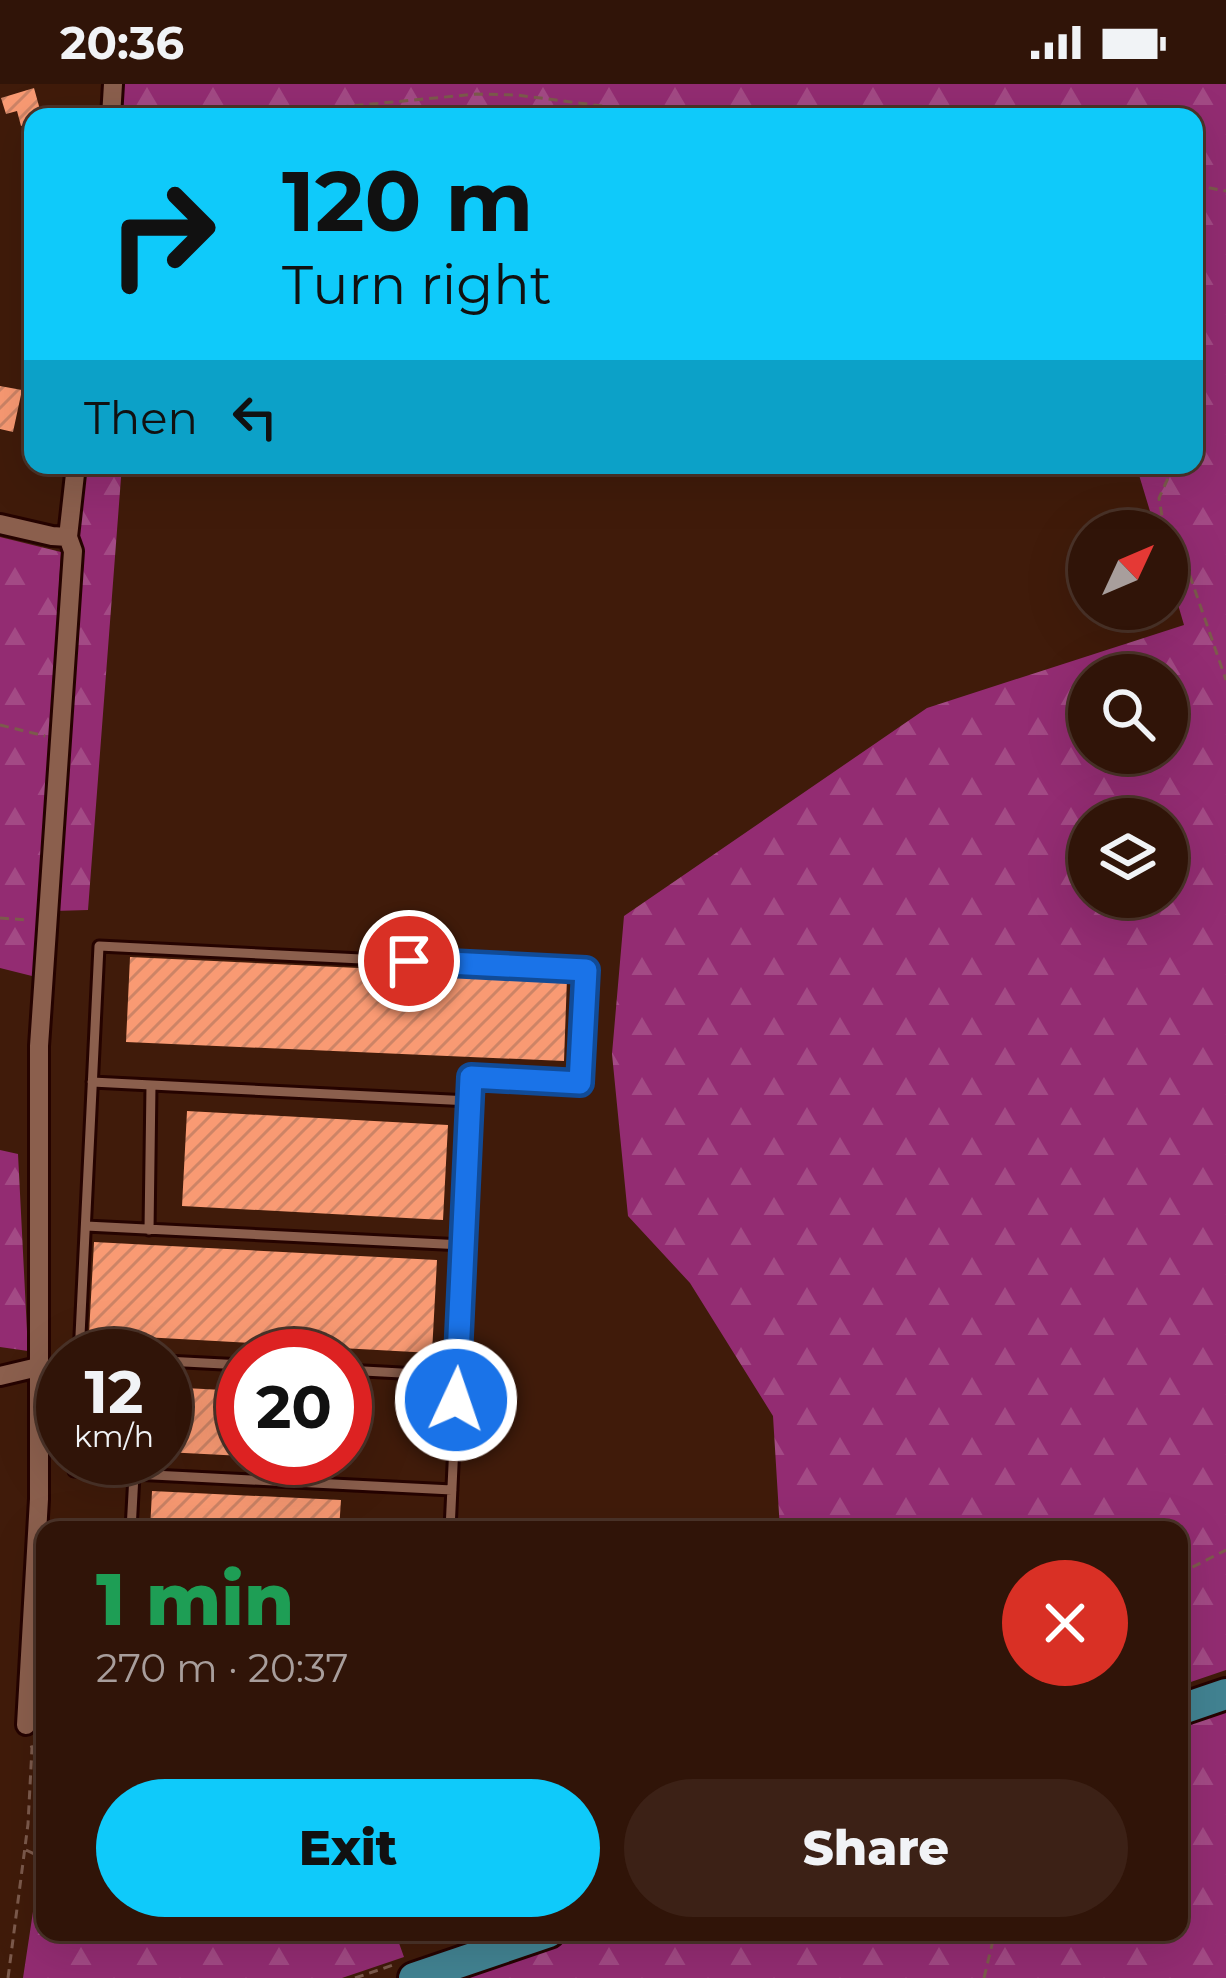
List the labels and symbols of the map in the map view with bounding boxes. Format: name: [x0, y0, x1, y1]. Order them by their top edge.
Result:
north arrow: [1068, 510, 1188, 630]
pin: [358, 910, 460, 1012]
speed limit sign: 20: [216, 1329, 372, 1485]
position arrow: [393, 1337, 519, 1463]

